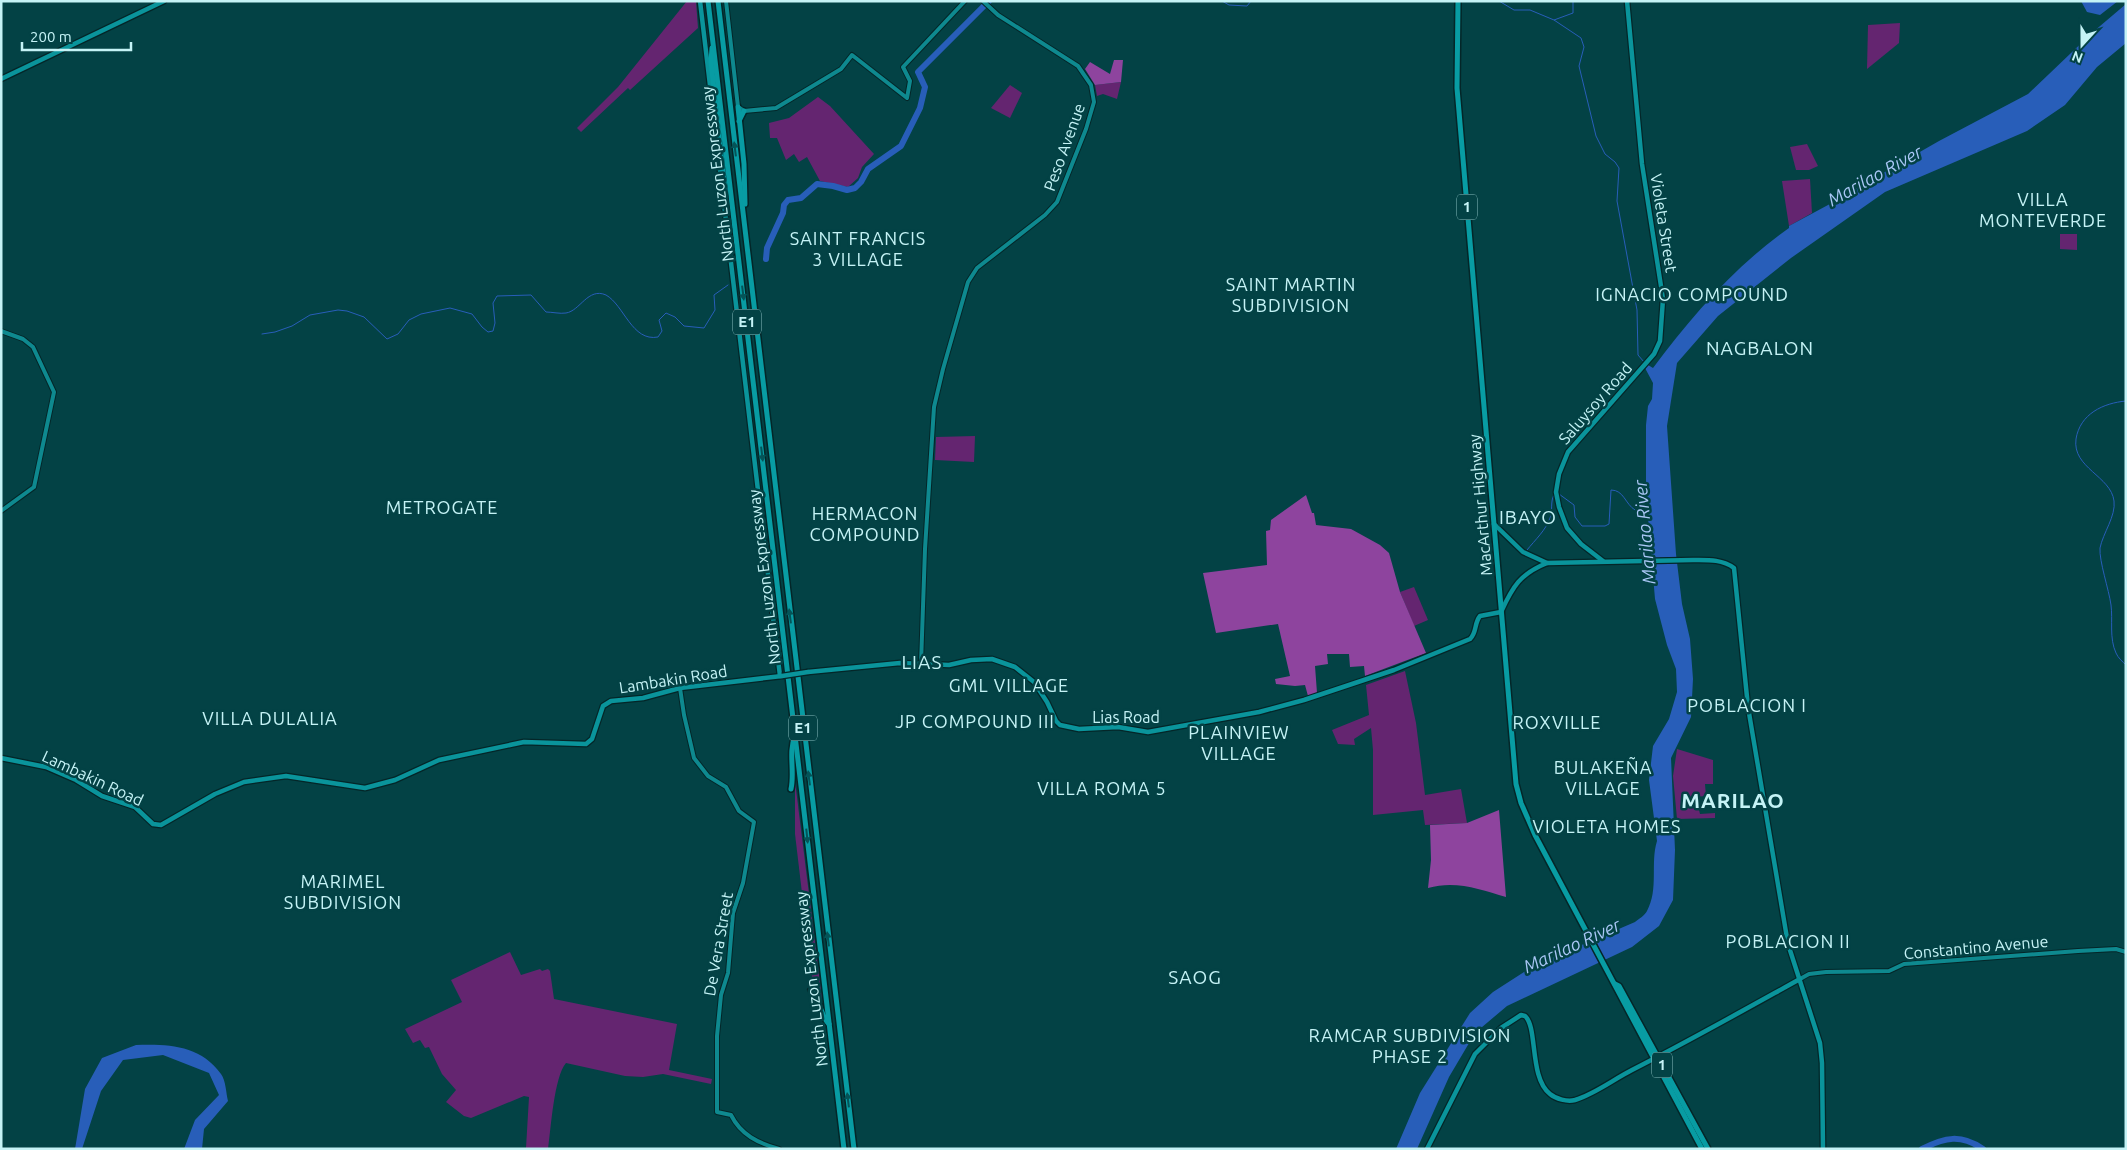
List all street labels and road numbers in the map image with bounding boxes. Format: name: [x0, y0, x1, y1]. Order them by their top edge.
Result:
street label: North Luzon Expressway: [697, 85, 737, 263]
street label: Peso Avenue: [1040, 101, 1088, 193]
street label: Violeta Street: [1647, 172, 1681, 274]
road number: 1: [1457, 194, 1477, 220]
road number: E1: [733, 310, 761, 334]
street label: Saluysoy Road: [1555, 359, 1635, 447]
street label: MacArthur Highway: [1465, 433, 1495, 577]
street label: North Luzon Expressway: [744, 488, 784, 666]
street label: Lambakin Road: [618, 662, 728, 696]
street label: Lias Road: [1092, 708, 1160, 726]
road number: E1: [789, 716, 817, 740]
street label: Lambakin Road: [40, 747, 146, 809]
street label: De Vera Street: [700, 890, 736, 997]
street label: North Luzon Expressway: [791, 890, 831, 1068]
street label: Constantino Avenue: [1903, 932, 2049, 962]
road number: 1: [1652, 1052, 1672, 1078]

